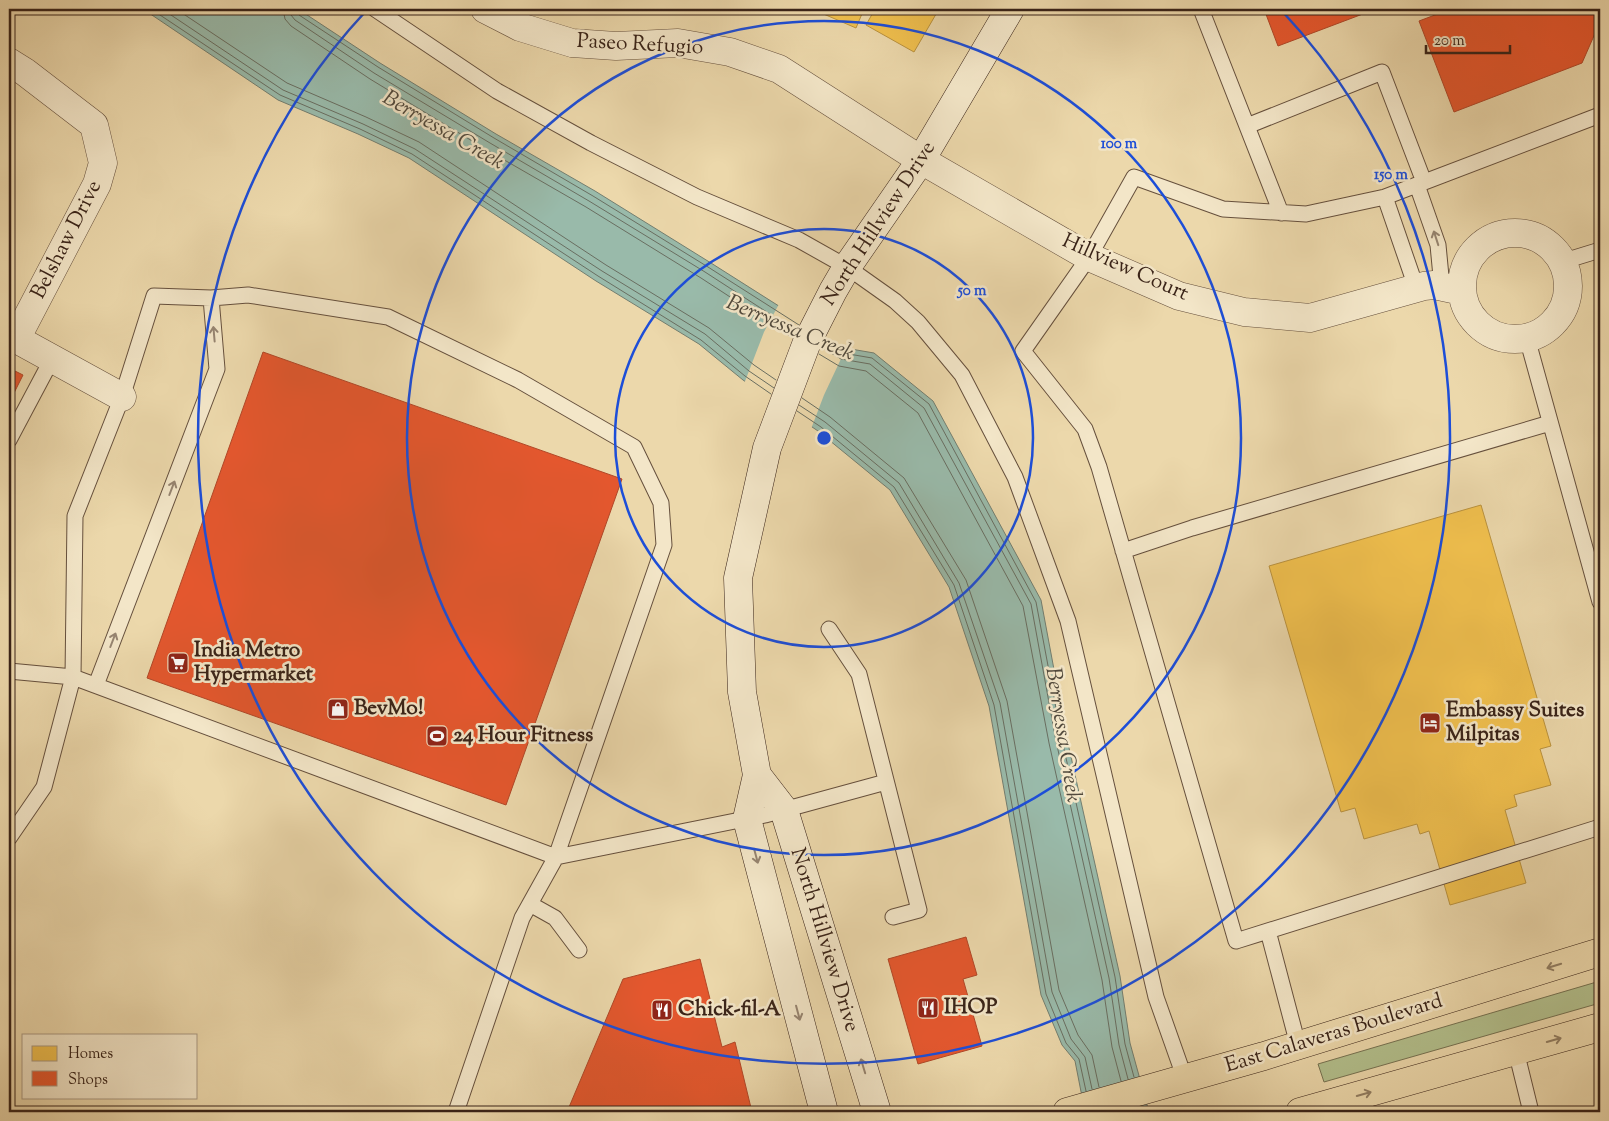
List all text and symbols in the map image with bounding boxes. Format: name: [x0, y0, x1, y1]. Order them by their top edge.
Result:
scale bar: [1426, 22, 1510, 54]
street label: Paseo Refugio: [576, 27, 704, 63]
text: 20 m: [1434, 31, 1465, 52]
water label: Berryessa Creek: [376, 83, 510, 179]
text: 100 m: [1101, 134, 1138, 155]
street label: North Hillview Drive: [814, 136, 944, 312]
text: 150 m: [1374, 165, 1408, 186]
street label: Belshaw Drive: [24, 176, 110, 304]
street label: Hillview Court: [1057, 227, 1193, 309]
one-way arrow: [1430, 231, 1440, 247]
text: 50 m: [957, 281, 987, 302]
water label: Berryessa Creek: [721, 288, 859, 370]
one-way arrow: [210, 327, 219, 343]
centre of rings: [815, 429, 833, 447]
one-way arrow: [167, 481, 177, 496]
one-way arrow: [109, 633, 118, 648]
place label: India Metro Hypermarket: [194, 636, 314, 690]
supermarket icon: India Metro Hypermarket: [166, 651, 190, 675]
water label: Berryessa Creek: [1036, 665, 1088, 805]
place label: BevMo!: [354, 694, 424, 724]
place label: Embassy Suites Milpitas: [1446, 696, 1584, 750]
shop icon: BevMo!: [326, 697, 350, 721]
hotel icon: Embassy Suites Milpitas: [1418, 711, 1442, 735]
place label: 24 Hour Fitness: [453, 721, 593, 751]
sports icon: 24 Hour Fitness: [425, 724, 449, 748]
street label: North Hillview Drive: [782, 844, 866, 1036]
one-way arrow: [752, 848, 762, 864]
one-way arrow: [1546, 962, 1562, 972]
street label: East Calaveras Boulevard: [1221, 987, 1447, 1081]
place label: IHOP: [944, 993, 997, 1023]
place label: Chick-fil-A: [678, 995, 782, 1025]
restaurant icon: IHOP: [916, 996, 940, 1020]
restaurant icon: Chick-fil-A: [650, 998, 674, 1022]
one-way arrow: [793, 1005, 803, 1021]
legend: [22, 1034, 198, 1098]
one-way arrow: [1546, 1034, 1562, 1044]
text: Homes: [68, 1044, 113, 1065]
one-way arrow: [858, 1058, 867, 1074]
text: Shops: [68, 1070, 108, 1091]
one-way arrow: [1356, 1089, 1372, 1098]

